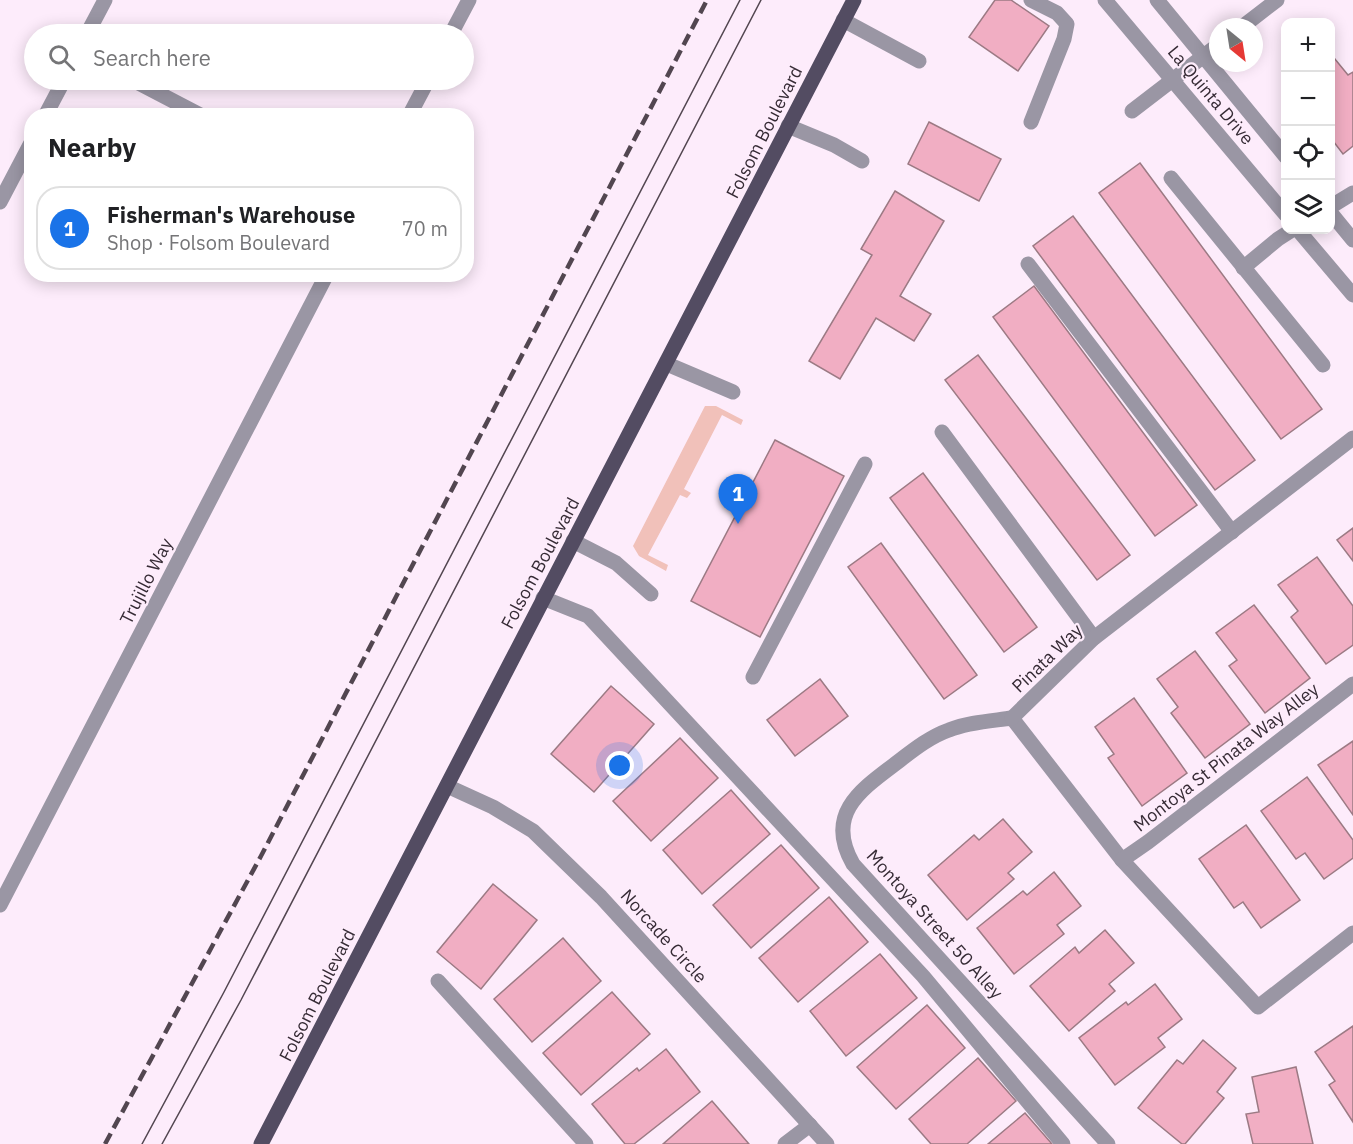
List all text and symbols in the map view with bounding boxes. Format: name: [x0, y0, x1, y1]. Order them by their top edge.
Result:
north arrow: [1209, 18, 1263, 72]
map controls: [1281, 18, 1335, 234]
button: +: [1281, 18, 1335, 72]
search box: [24, 24, 474, 90]
icon: search: [45, 41, 78, 74]
street label: La Quinta Drive: [1163, 41, 1259, 149]
text: Search here: [93, 43, 211, 72]
street label: Folsom Boulevard: [721, 62, 807, 202]
button: −: [1281, 72, 1335, 126]
button: locate: [1281, 126, 1335, 180]
text: Nearby: [48, 130, 136, 164]
button: layers: [1281, 180, 1335, 234]
text: Fisherman's Warehouse: [107, 200, 355, 229]
text: 1: [64, 215, 76, 242]
text: 70 m: [402, 215, 448, 242]
text: Shop · Folsom Boulevard: [107, 229, 330, 256]
pin: 1: [718, 474, 758, 524]
street label: Folsom Boulevard: [496, 493, 584, 633]
street label: Trujillo Way: [114, 534, 178, 628]
street label: Pinata Way: [1007, 619, 1087, 697]
street label: Montoya St Pinata Way Alley: [1129, 677, 1323, 837]
your location: [605, 751, 634, 780]
street label: Montoya Street 50 Alley: [862, 845, 1008, 1004]
street label: Norcade Circle: [616, 884, 712, 988]
street label: Folsom Boulevard: [274, 925, 360, 1065]

